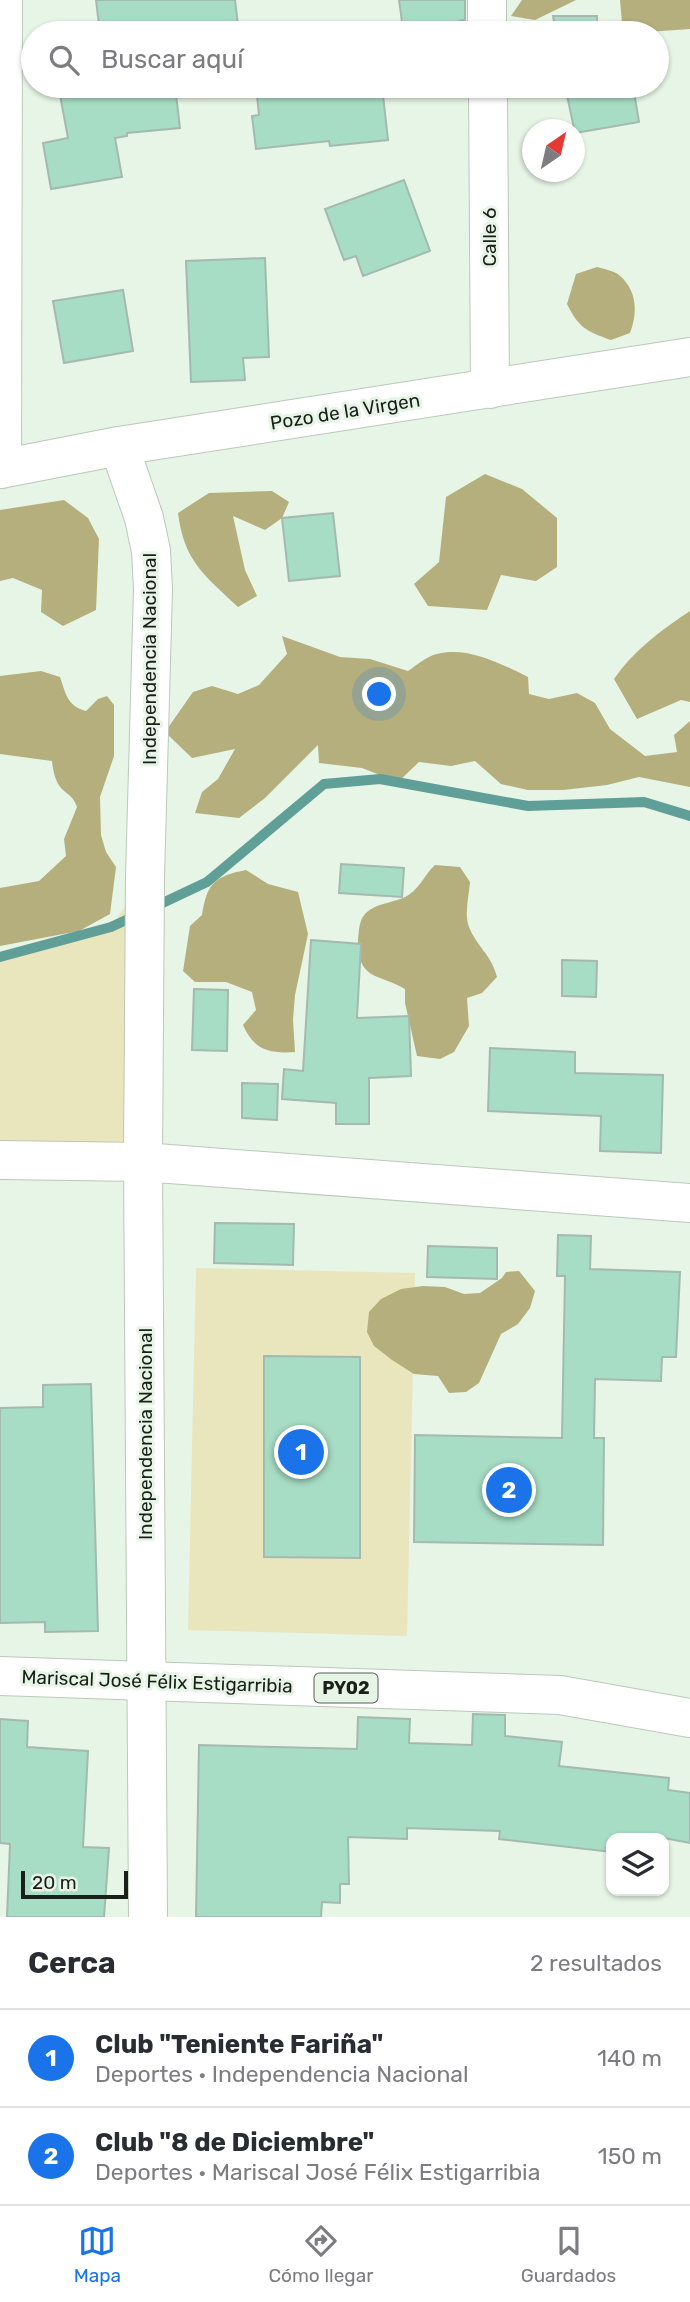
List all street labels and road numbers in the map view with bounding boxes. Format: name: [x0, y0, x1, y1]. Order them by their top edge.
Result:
street label: Calle 6: [478, 207, 501, 267]
street label: Pozo de la Virgen: [269, 388, 422, 435]
street label: Independencia Nacional: [138, 553, 161, 765]
street label: Independencia Nacional: [134, 1328, 157, 1540]
street label: Mariscal José Félix Estigarribia: [21, 1665, 293, 1698]
road number: PY02: [314, 1674, 378, 1702]

